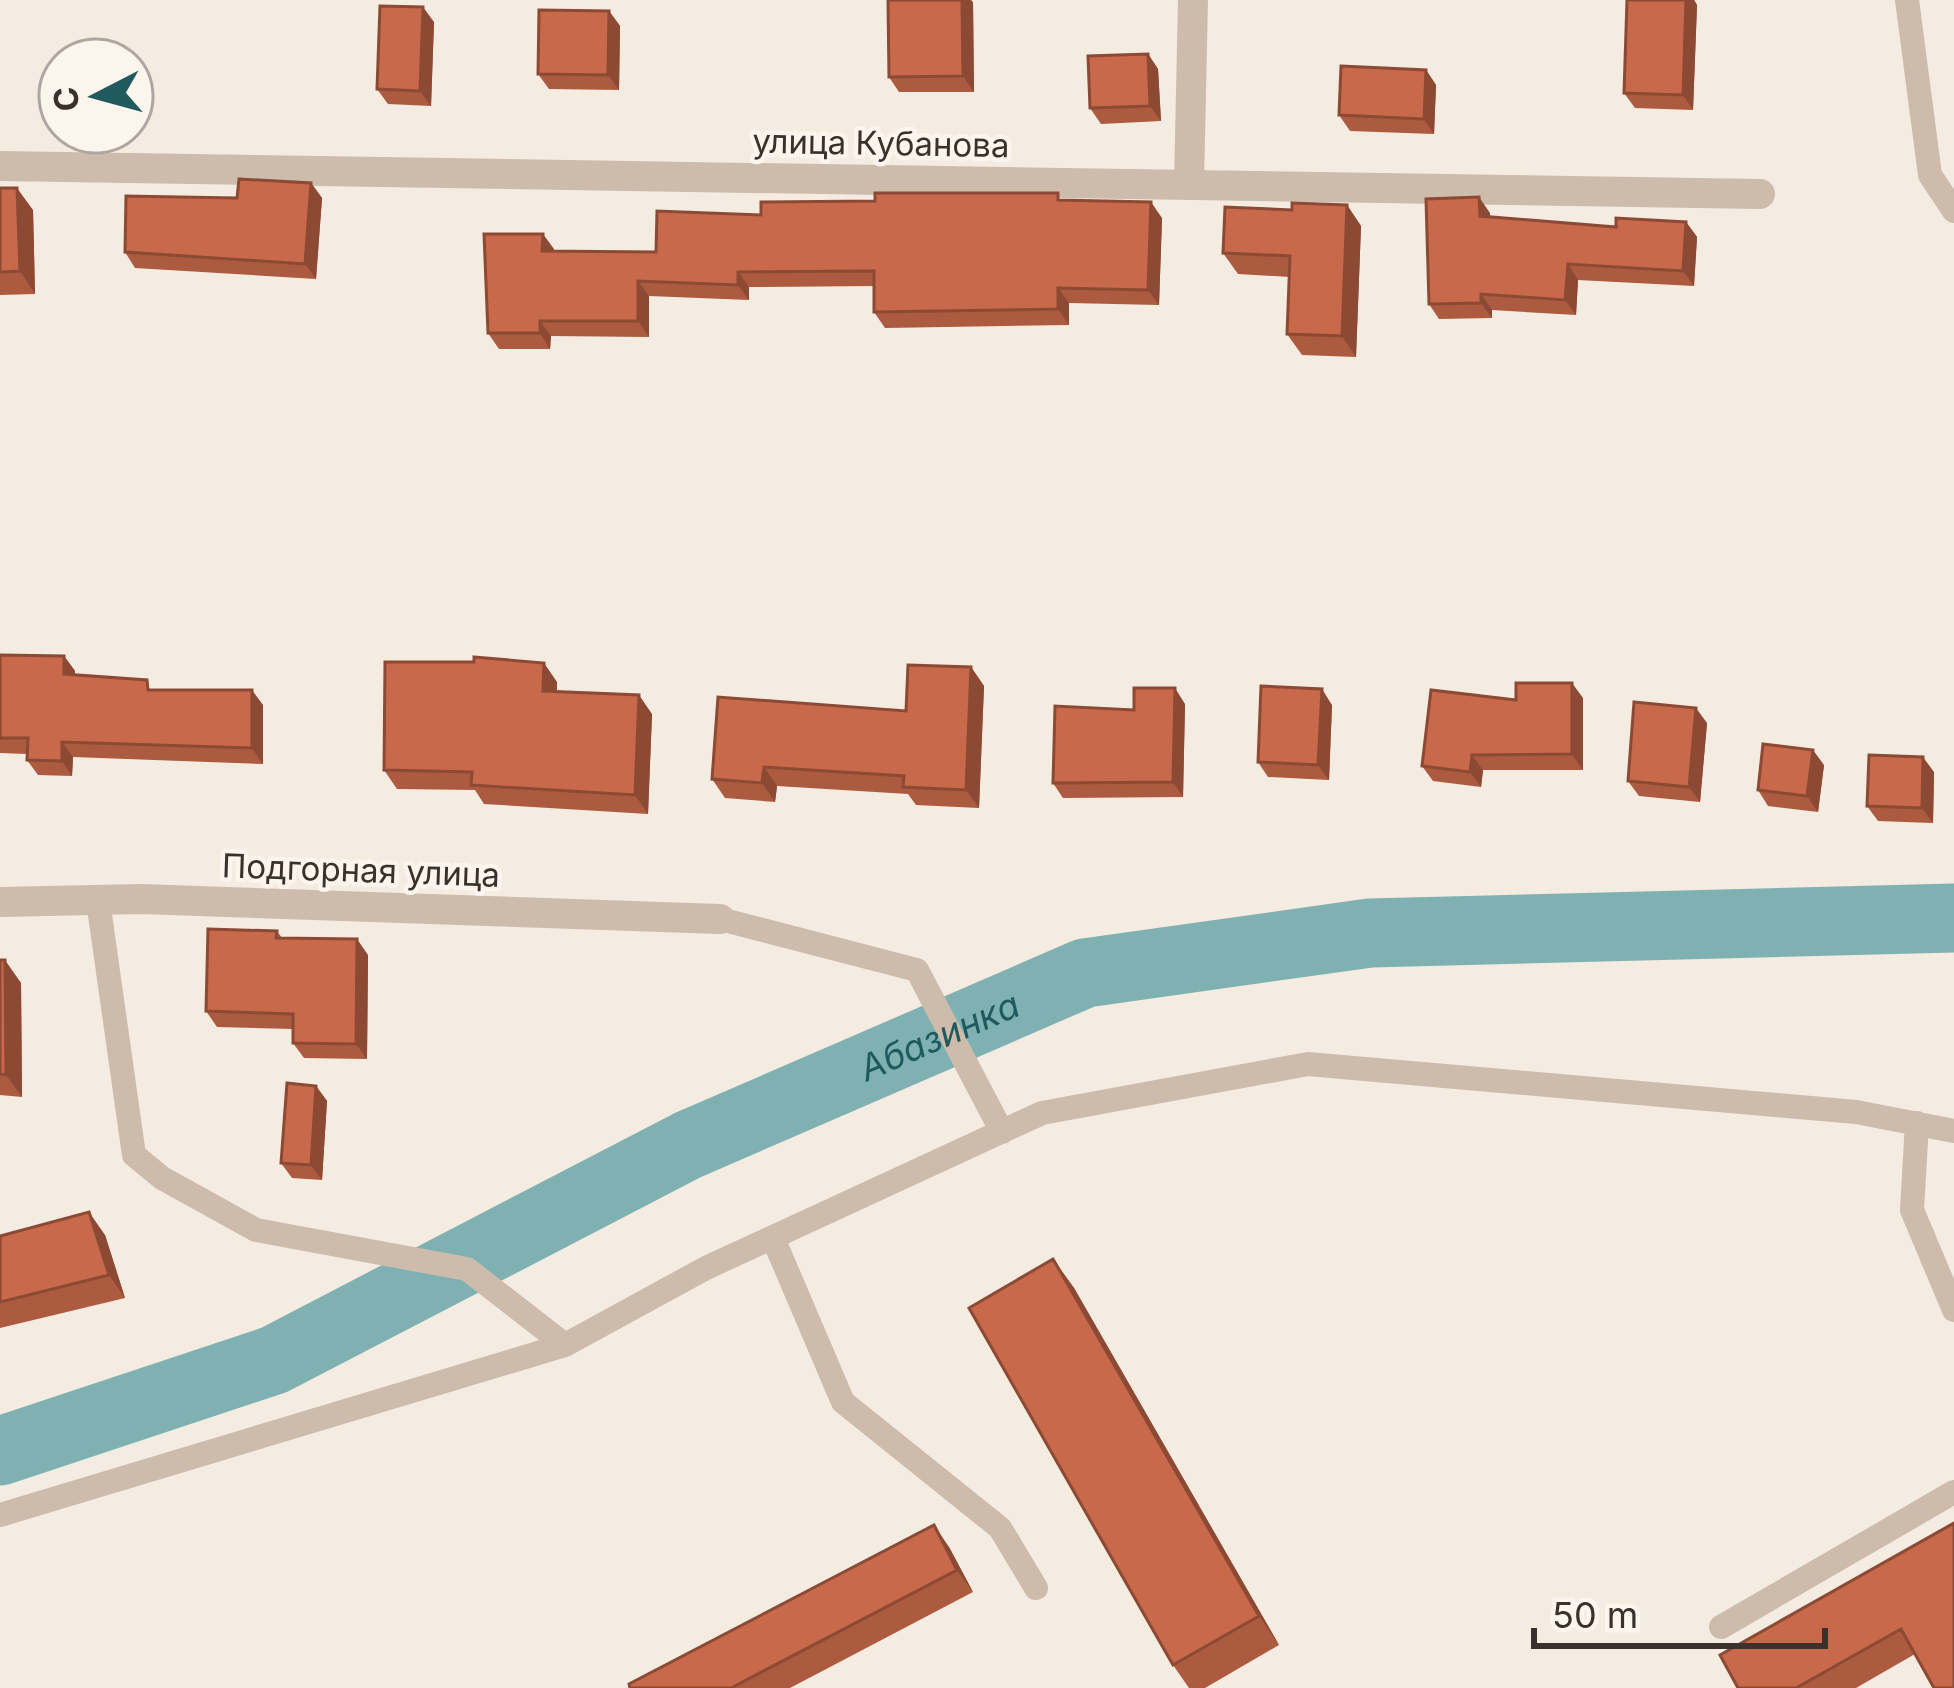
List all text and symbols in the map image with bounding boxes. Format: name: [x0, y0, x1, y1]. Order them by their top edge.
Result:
north arrow: [36, 36, 156, 156]
text: С: [45, 85, 87, 113]
street label: улица Кубанова: [752, 121, 1010, 165]
street label: Подгорная улица: [221, 845, 501, 895]
water label: Абазинка: [851, 982, 1026, 1091]
scale bar: [1534, 1574, 1825, 1648]
text: 50 m: [1552, 1593, 1638, 1637]

